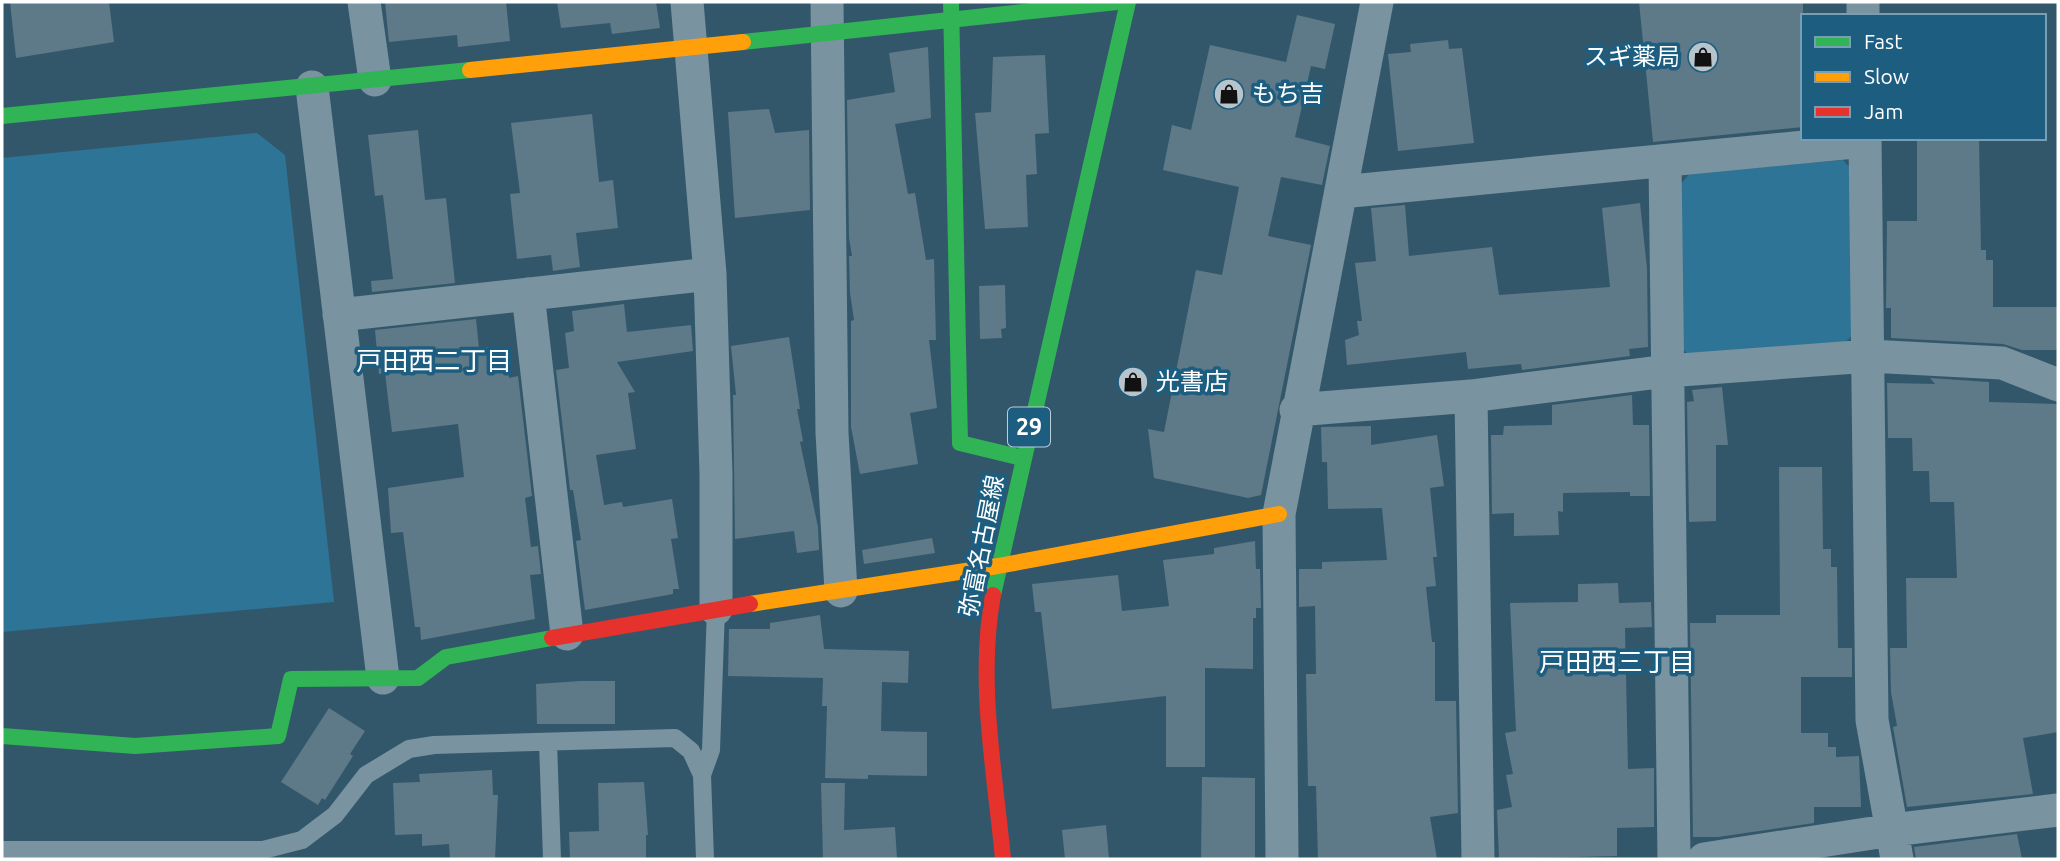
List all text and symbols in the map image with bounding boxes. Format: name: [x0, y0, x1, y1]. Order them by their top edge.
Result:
legend: [1801, 14, 2046, 140]
text: Fast: [1864, 29, 1902, 53]
shop icon: スギ薬局: [1686, 40, 1720, 74]
place label: スギ薬局: [1584, 43, 1680, 70]
text: Slow: [1864, 64, 1909, 88]
shop icon: もち吉: [1212, 77, 1246, 111]
place label: もち吉: [1252, 80, 1324, 107]
text: Jam: [1864, 99, 1903, 123]
district label: 戸田西二丁目: [356, 346, 512, 375]
shop icon: 光書店: [1116, 365, 1150, 399]
place label: 光書店: [1156, 368, 1228, 395]
road number: 29: [1008, 408, 1050, 446]
street label: 弥富名古屋線: [955, 473, 1008, 619]
district label: 戸田西三丁目: [1539, 647, 1695, 676]

